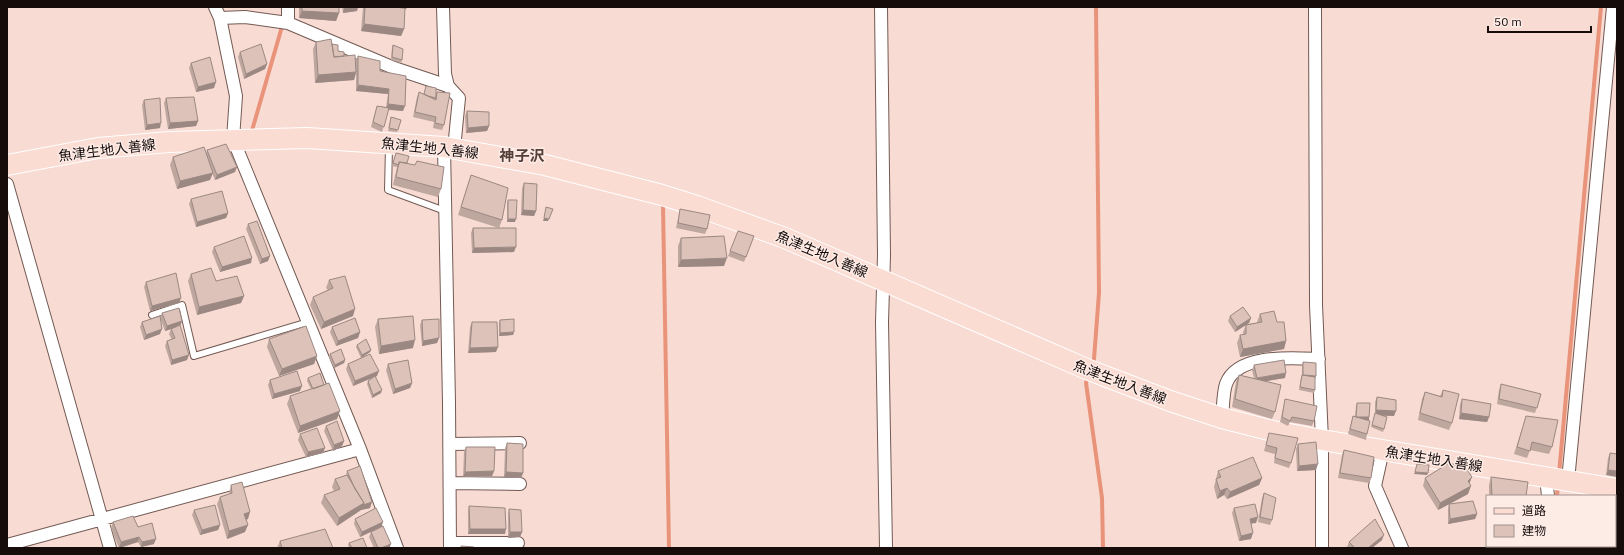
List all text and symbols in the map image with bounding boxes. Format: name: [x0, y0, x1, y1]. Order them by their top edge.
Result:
scale bar: [1488, 8, 1591, 34]
text: 50 m: [1494, 14, 1522, 29]
street label: 魚津生地入善線: [380, 134, 480, 162]
street label: 魚津生地入善線: [57, 135, 157, 165]
district label: 神子沢: [498, 146, 545, 165]
street label: 魚津生地入善線: [773, 227, 871, 281]
street label: 魚津生地入善線: [1071, 356, 1169, 408]
street label: 魚津生地入善線: [1384, 442, 1484, 476]
legend: [1486, 495, 1616, 547]
text: 道路: [1522, 503, 1546, 518]
text: 建物: [1522, 523, 1546, 538]

